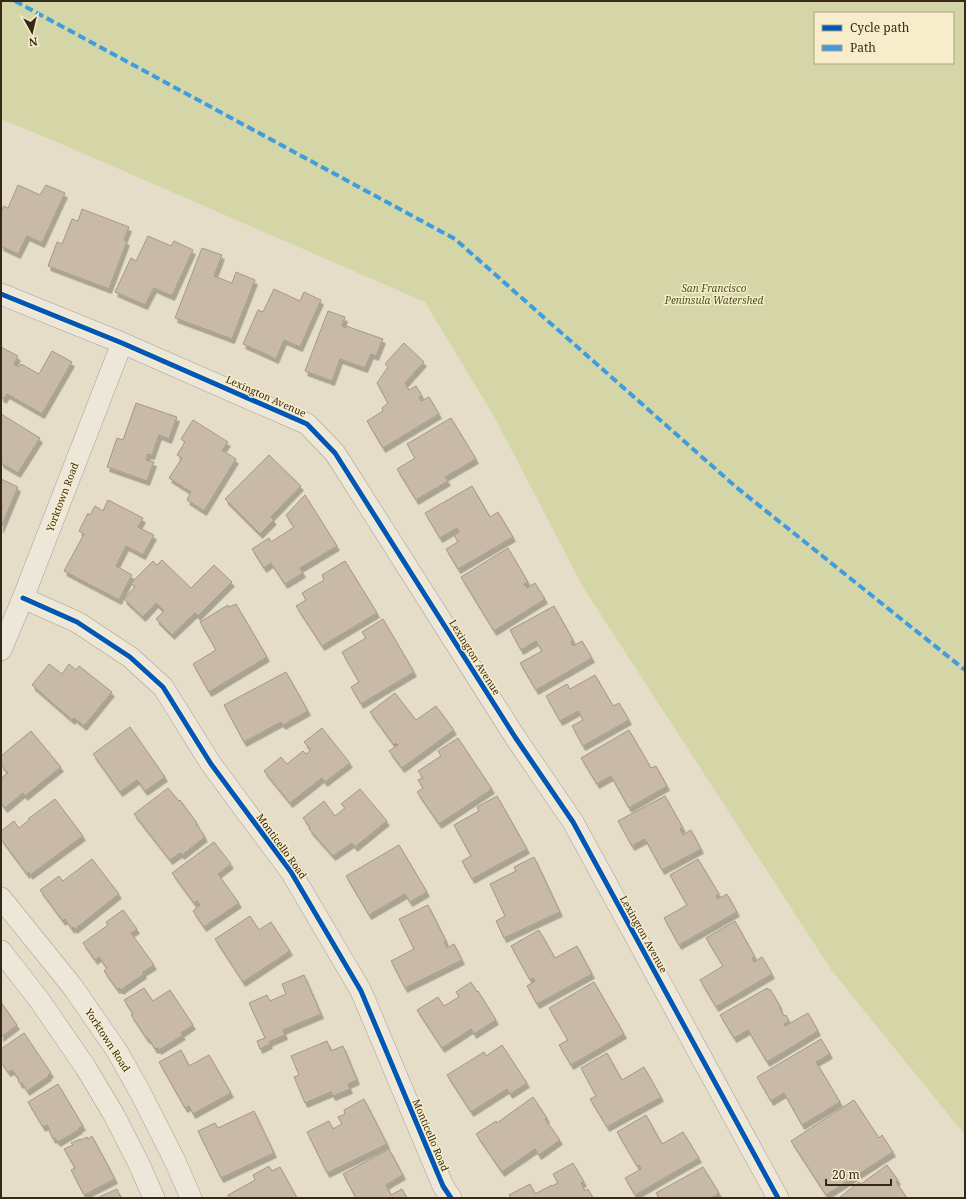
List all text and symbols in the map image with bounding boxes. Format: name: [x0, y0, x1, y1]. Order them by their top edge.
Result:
north arrow: [12, 12, 52, 52]
legend: [814, 12, 954, 64]
text: Cycle path: [850, 19, 910, 36]
text: N: [28, 34, 39, 50]
text: Path: [850, 39, 876, 56]
park label: San Francisco Peninsula Watershed: [664, 281, 764, 307]
street label: Lexington Avenue: [224, 372, 308, 420]
street label: Yorktown Road: [42, 460, 82, 534]
street label: Lexington Avenue: [446, 617, 504, 697]
street label: Monticello Road: [254, 811, 310, 881]
street label: Lexington Avenue: [617, 893, 671, 975]
street label: Yorktown Road: [82, 1005, 134, 1074]
street label: Monticello Road: [409, 1097, 453, 1173]
scale bar: [826, 1161, 891, 1187]
text: 20 m: [832, 1166, 860, 1183]

